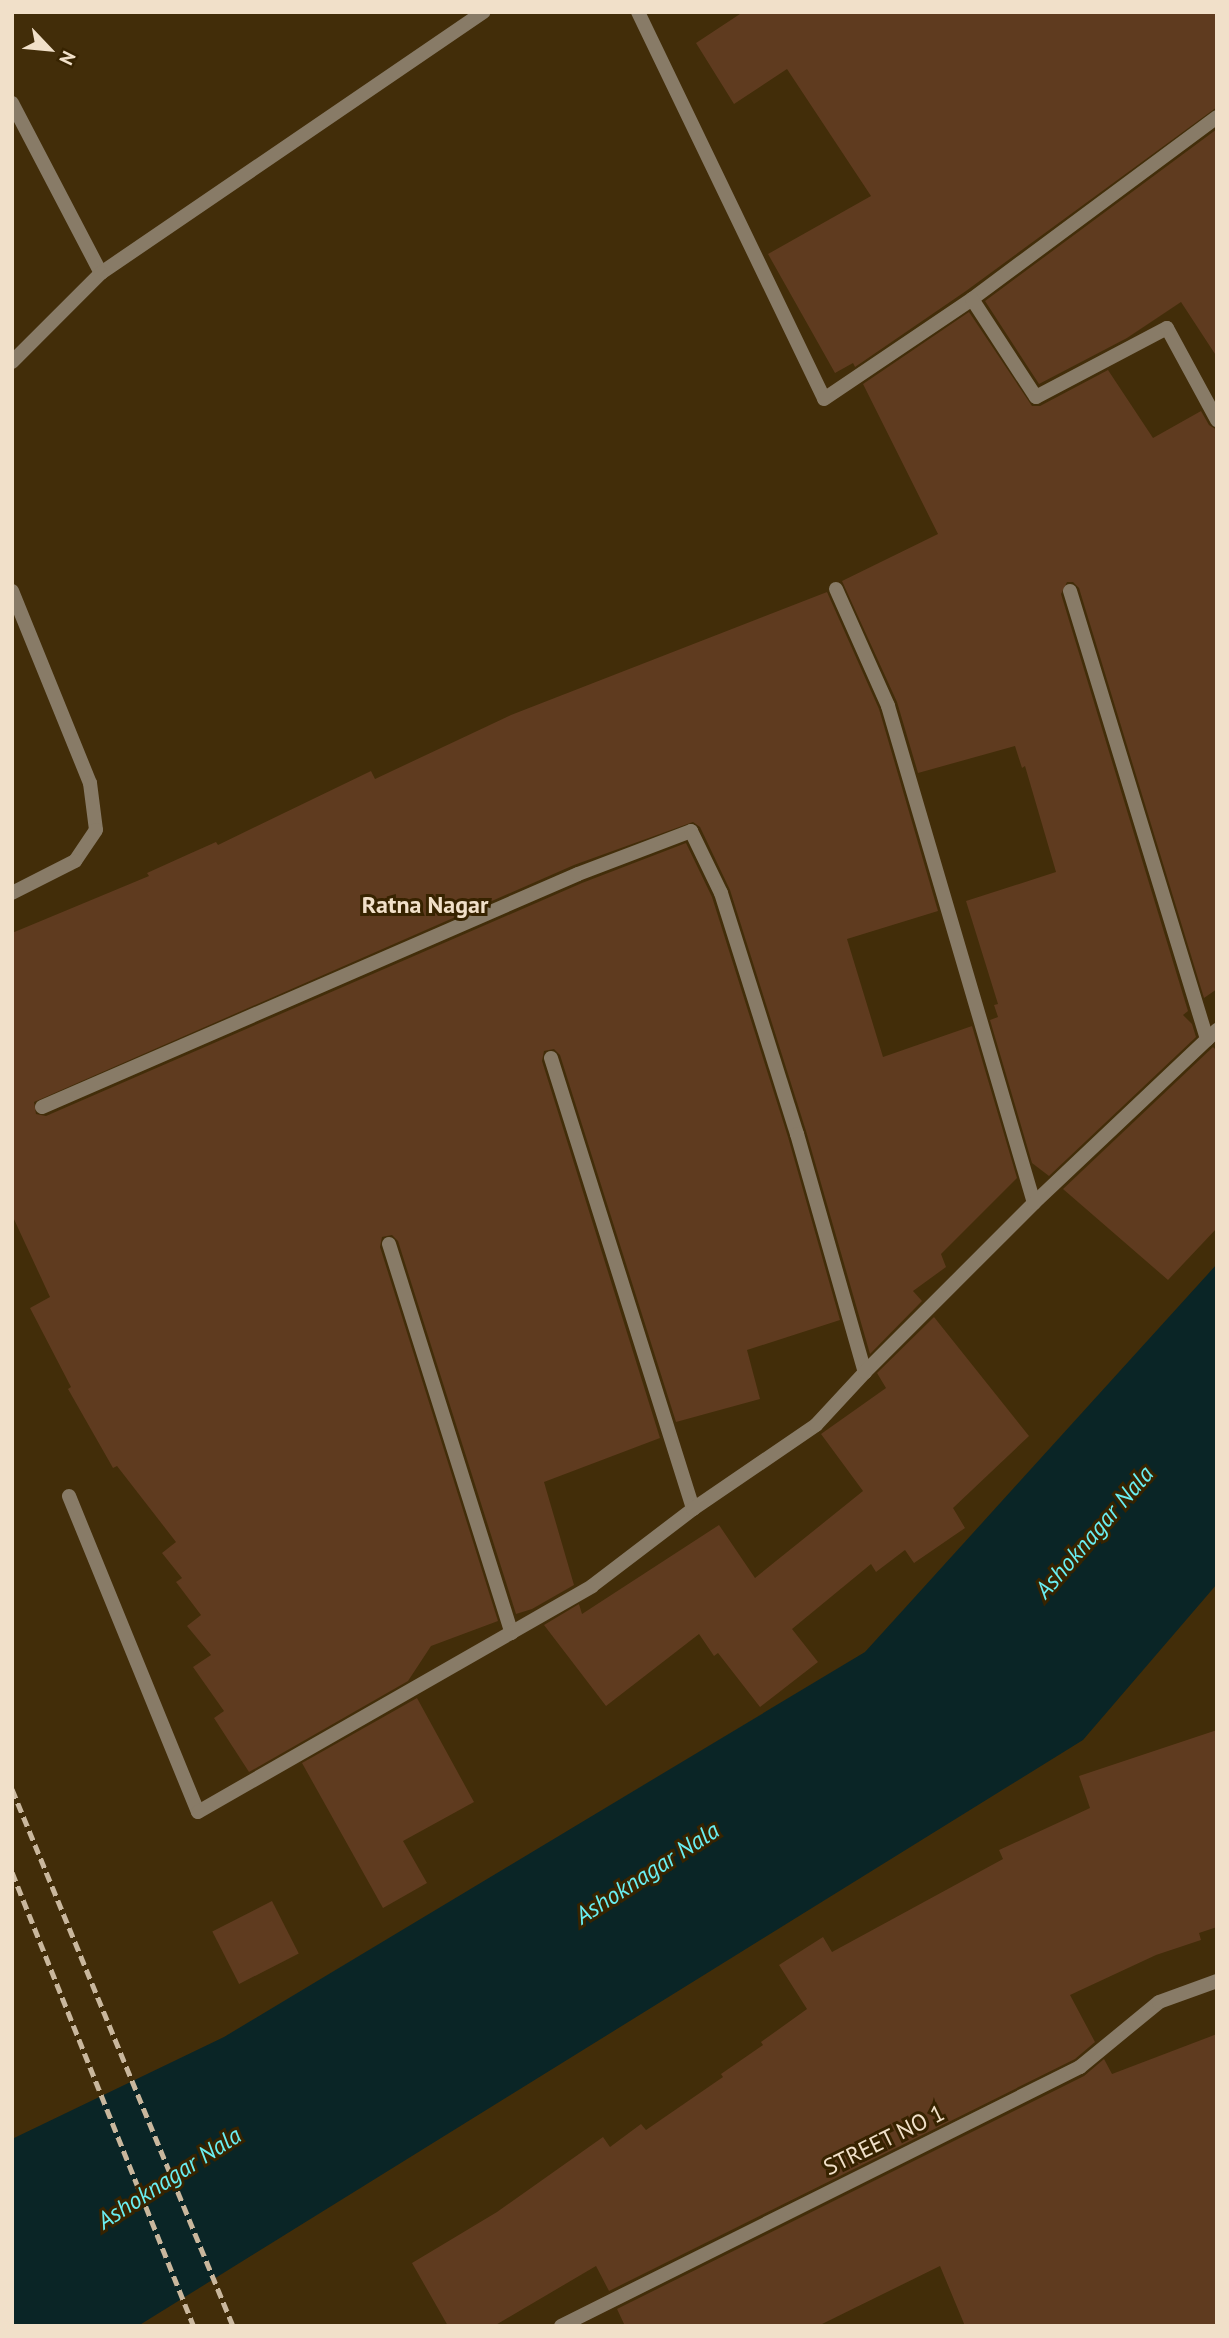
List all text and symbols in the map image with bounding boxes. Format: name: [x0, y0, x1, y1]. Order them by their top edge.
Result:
north arrow: [14, 14, 84, 84]
text: N: [54, 47, 81, 69]
district label: Ratna Nagar: [362, 891, 488, 919]
water label: Ashoknagar Nala: [1029, 1460, 1159, 1604]
water label: Ashoknagar Nala: [570, 1816, 724, 1930]
street label: STREET NO 1: [819, 2099, 949, 2181]
water label: Ashoknagar Nala: [92, 2121, 246, 2235]

